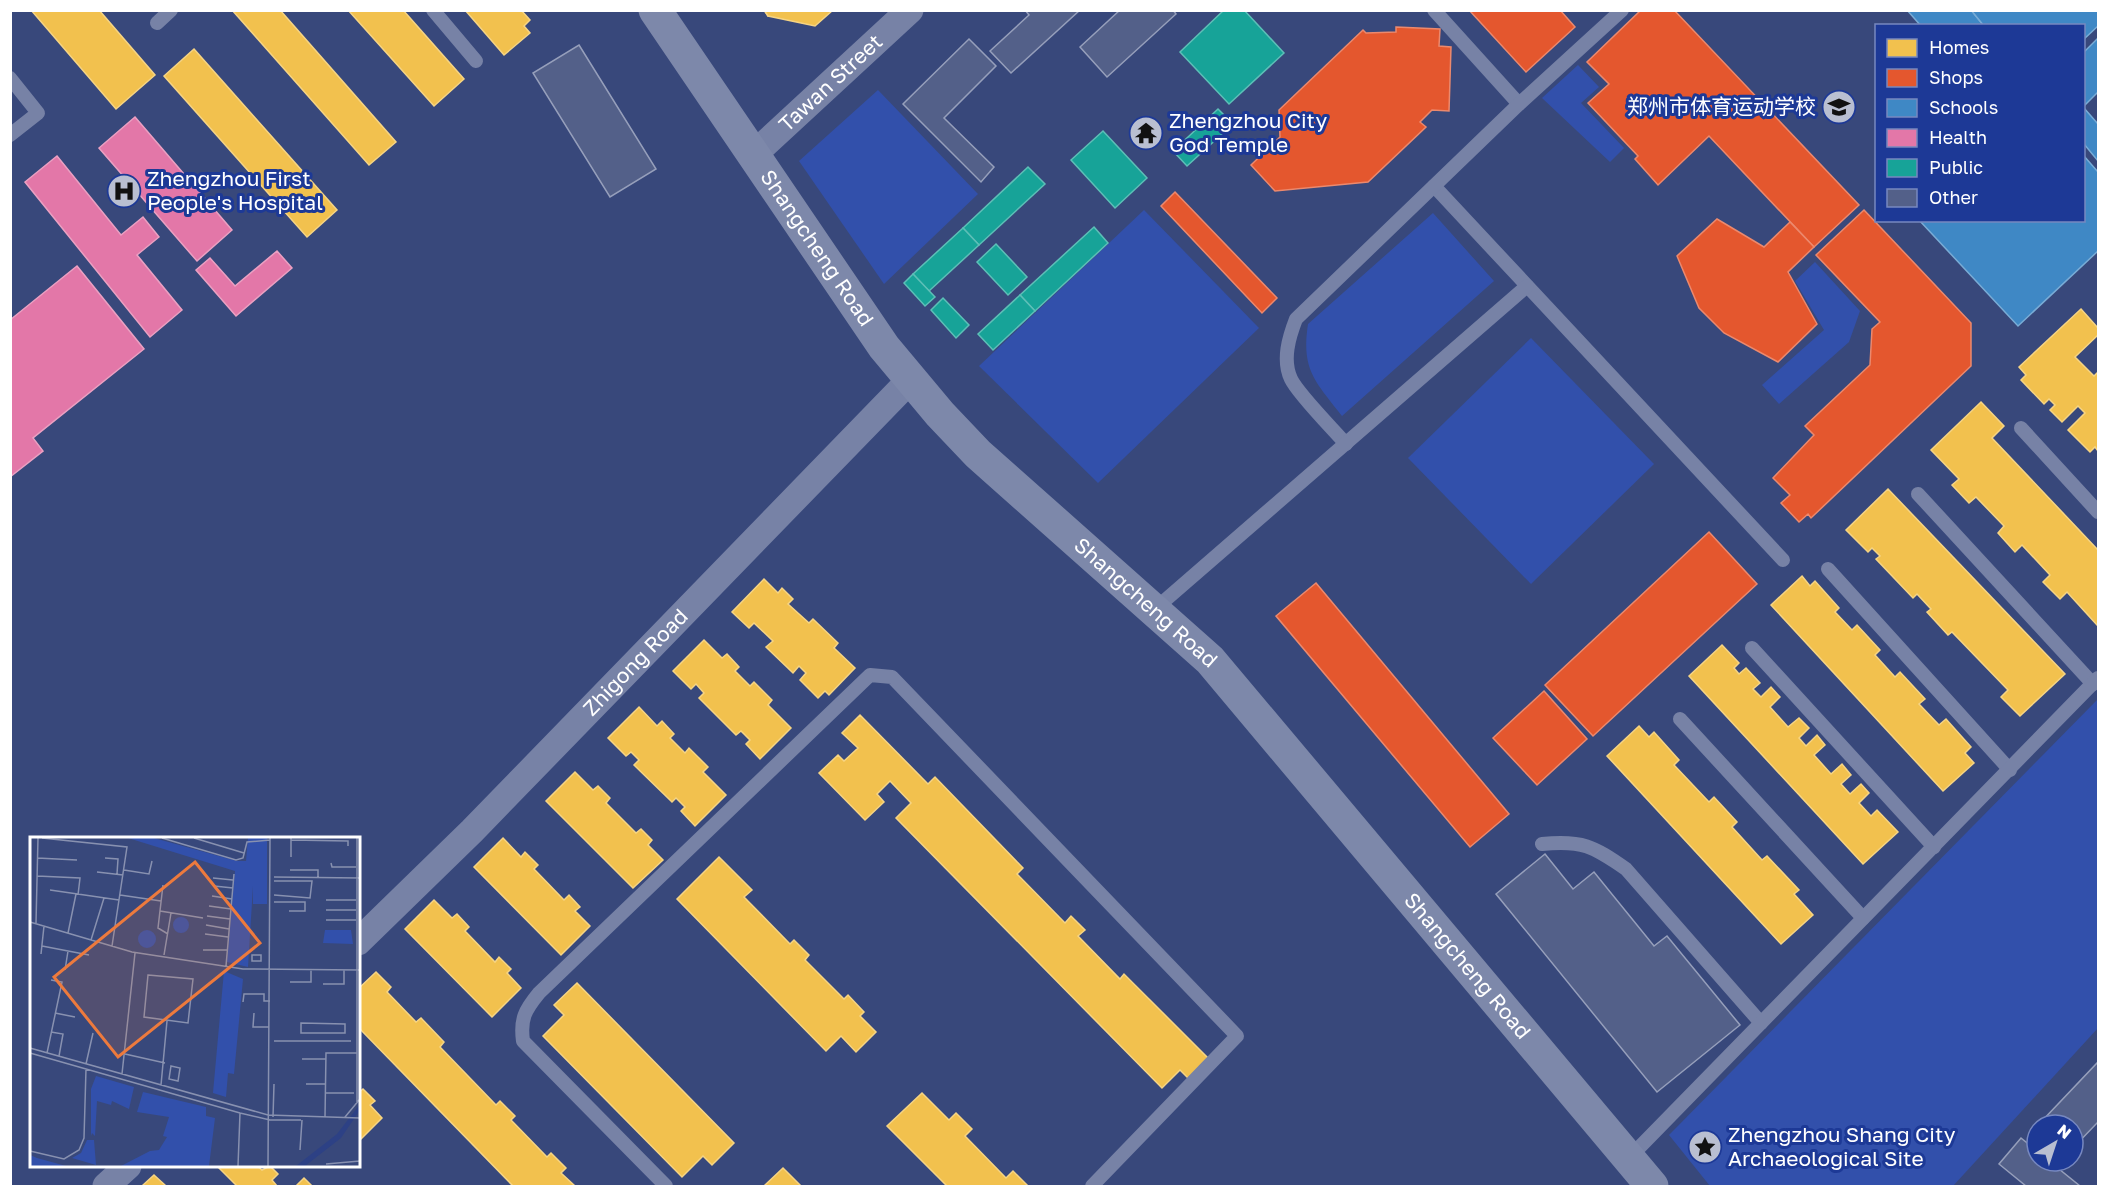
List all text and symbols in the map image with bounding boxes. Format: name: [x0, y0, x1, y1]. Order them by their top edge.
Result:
legend: [1875, 24, 2085, 222]
street label: Tawan Street: [773, 28, 887, 137]
text: Homes: [1929, 36, 1989, 58]
text: Shops: [1929, 66, 1983, 88]
school or university icon: 郑州市体育运动学校: [1821, 89, 1857, 125]
place label: 郑州市体育运动学校: [1627, 93, 1816, 119]
text: Schools: [1929, 96, 1998, 118]
place label: Zhengzhou City God Temple: [1169, 107, 1327, 157]
temple icon: Zhengzhou City God Temple: [1128, 115, 1164, 151]
text: Health: [1929, 126, 1987, 148]
text: Public: [1929, 156, 1983, 178]
place label: Zhengzhou First People's Hospital: [147, 165, 323, 215]
street label: Shangcheng Road: [755, 165, 880, 331]
hospital icon: Zhengzhou First People's Hospital: [106, 173, 142, 209]
text: Other: [1929, 186, 1978, 208]
street label: Shangcheng Road: [1069, 531, 1223, 673]
street label: Zhigong Road: [577, 603, 693, 721]
inset map: [30, 837, 360, 1167]
street label: Shangcheng Road: [1399, 887, 1537, 1044]
north arrow: [2025, 1113, 2085, 1173]
text: N: [2053, 1120, 2075, 1143]
place label: Zhengzhou Shang City Archaeological Site: [1728, 1121, 1956, 1171]
place icon: Zhengzhou Shang City Archaeological Site: [1687, 1129, 1723, 1165]

